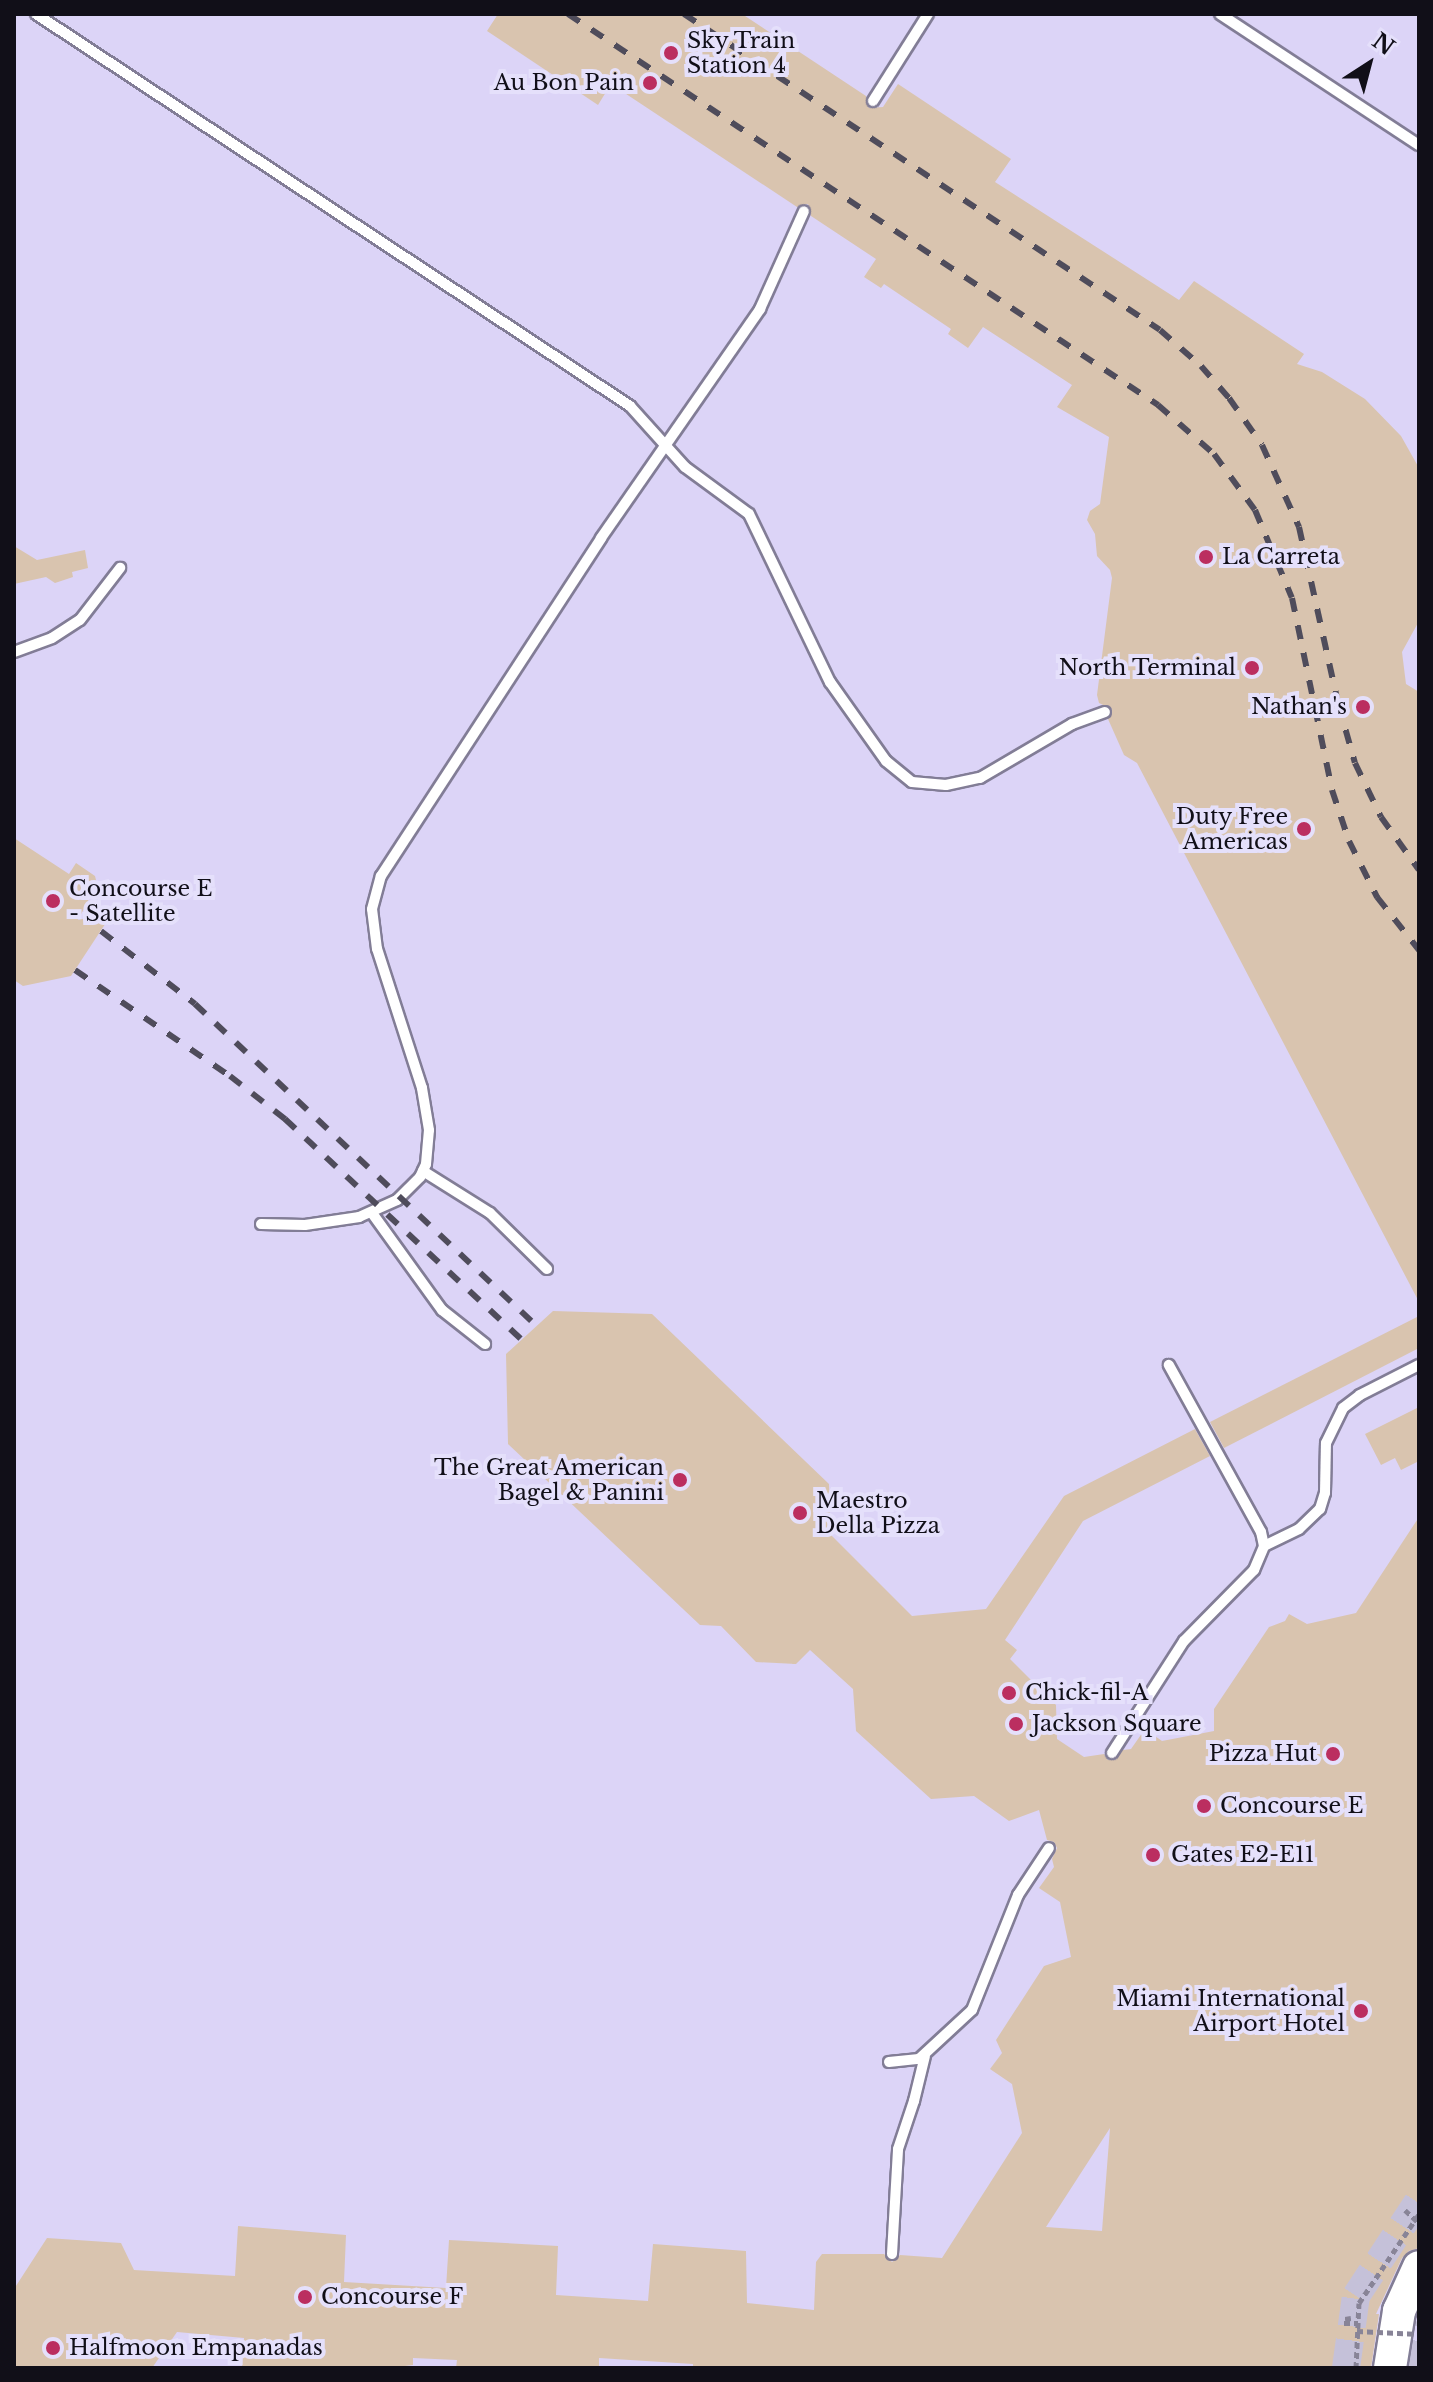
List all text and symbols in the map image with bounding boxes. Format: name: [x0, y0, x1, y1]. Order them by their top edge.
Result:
north arrow: [1329, 24, 1409, 104]
place label: Sky Train Station 4: [687, 27, 797, 78]
text: N: [1367, 27, 1400, 61]
marker: Sky Train Station 4: [662, 44, 680, 62]
place label: Au Bon Pain: [494, 70, 634, 96]
marker: Au Bon Pain: [641, 74, 659, 92]
place label: La Carreta: [1222, 544, 1340, 570]
marker: La Carreta: [1197, 548, 1215, 566]
place label: North Terminal: [1058, 655, 1236, 681]
marker: North Terminal: [1243, 659, 1261, 677]
place label: Nathan's: [1251, 694, 1347, 720]
marker: Nathan's: [1354, 698, 1372, 716]
place label: Duty Free Americas: [1175, 803, 1288, 854]
marker: Duty Free Americas: [1295, 820, 1313, 838]
place label: Concourse E - Satellite: [69, 875, 212, 926]
marker: Concourse E - Satellite: [44, 892, 62, 910]
place label: The Great American Bagel & Panini: [433, 1454, 664, 1506]
marker: The Great American Bagel & Panini: [671, 1471, 689, 1489]
place label: Maestro Della Pizza: [816, 1487, 940, 1538]
marker: Maestro Della Pizza: [791, 1504, 809, 1522]
place label: Chick-fil-A: [1025, 1680, 1148, 1706]
marker: Chick-fil-A: [1000, 1684, 1018, 1702]
place label: Jackson Square: [1032, 1711, 1202, 1737]
marker: Jackson Square: [1007, 1715, 1025, 1733]
place label: Pizza Hut: [1208, 1741, 1317, 1767]
marker: Pizza Hut: [1324, 1745, 1342, 1763]
place label: Concourse E: [1220, 1793, 1363, 1819]
marker: Concourse E: [1195, 1797, 1213, 1815]
place label: Gates E2-E11: [1171, 1842, 1315, 1868]
marker: Gates E2-E11: [1142, 1844, 1164, 1866]
place label: Miami International Airport Hotel: [1116, 1985, 1345, 2036]
marker: Miami International Airport Hotel: [1352, 2002, 1370, 2020]
place label: Concourse F: [321, 2284, 463, 2310]
marker: Concourse F: [296, 2288, 314, 2306]
place label: Halfmoon Empanadas: [69, 2335, 323, 2361]
marker: Halfmoon Empanadas: [44, 2339, 62, 2357]

